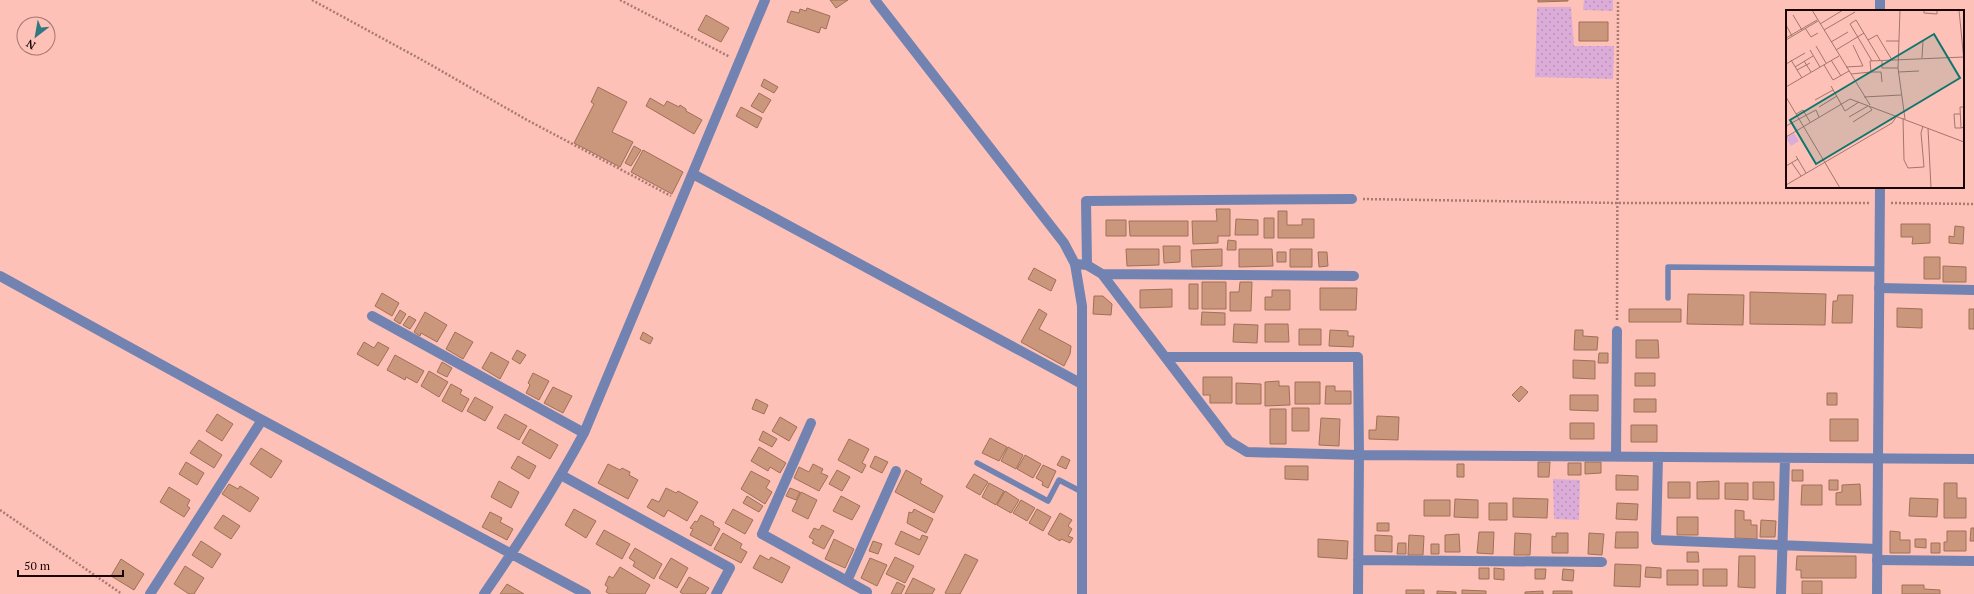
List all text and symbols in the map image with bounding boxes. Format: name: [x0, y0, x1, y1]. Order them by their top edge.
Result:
inset map: [1786, 10, 1964, 188]
north arrow: [16, 16, 56, 56]
text: N: [23, 36, 38, 53]
scale bar: [18, 552, 123, 578]
text: 50 m: [24, 558, 51, 573]

